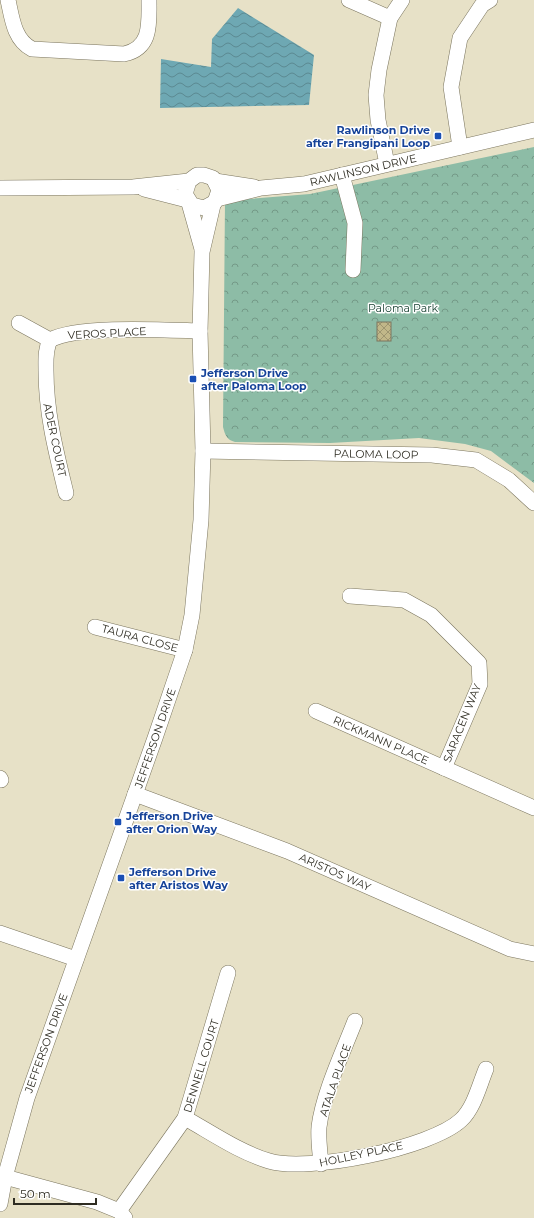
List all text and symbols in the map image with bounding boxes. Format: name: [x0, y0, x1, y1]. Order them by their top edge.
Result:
place label: Rawlinson Drive after Frangipani Loop: [306, 123, 430, 150]
marker: Rawlinson Drive after Frangipani Loop: [433, 131, 443, 141]
street label: RAWLINSON DRIVE: [308, 151, 418, 189]
park label: Paloma Park: [368, 301, 439, 315]
street label: VEROS PLACE: [67, 324, 147, 342]
place label: Jefferson Drive after Paloma Loop: [200, 366, 307, 393]
marker: Jefferson Drive after Paloma Loop: [188, 374, 198, 384]
street label: ADER COURT: [40, 402, 70, 479]
street label: PALOMA LOOP: [333, 446, 419, 462]
street label: TAURA CLOSE: [100, 621, 180, 655]
street label: SARACEN WAY: [440, 682, 484, 764]
street label: JEFFERSON DRIVE: [131, 686, 179, 791]
street label: RICKMANN PLACE: [331, 713, 431, 767]
place label: Jefferson Drive after Orion Way: [125, 809, 218, 836]
marker: Jefferson Drive after Orion Way: [113, 817, 123, 827]
street label: ARISTOS WAY: [297, 850, 373, 894]
place label: Jefferson Drive after Aristos Way: [128, 865, 228, 892]
marker: Jefferson Drive after Aristos Way: [116, 873, 126, 883]
street label: JEFFERSON DRIVE: [21, 991, 71, 1096]
street label: DENNELL COURT: [180, 1017, 222, 1114]
street label: ATALA PLACE: [316, 1042, 354, 1118]
street label: HOLLEY PLACE: [318, 1138, 404, 1170]
scale bar: [14, 1180, 96, 1206]
text: 50 m: [20, 1186, 51, 1201]

